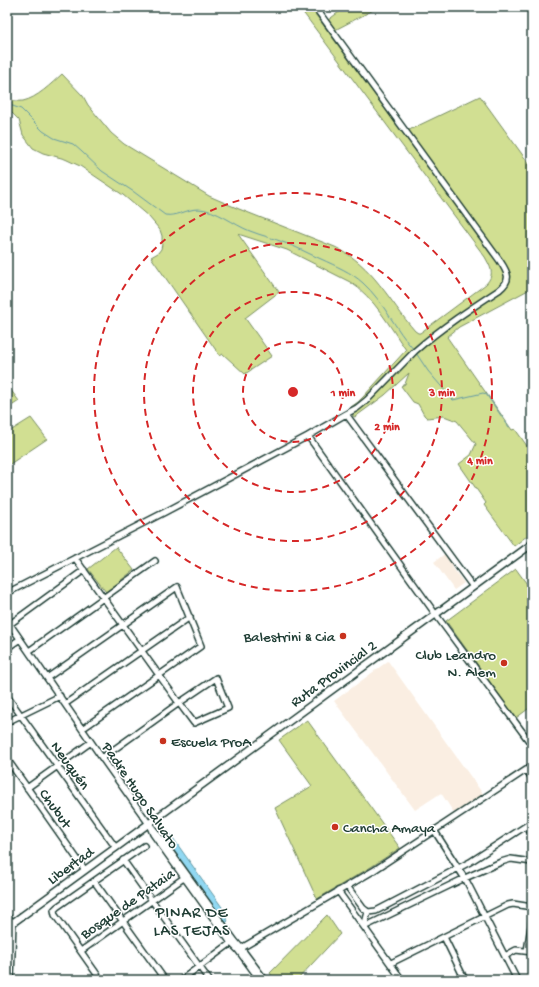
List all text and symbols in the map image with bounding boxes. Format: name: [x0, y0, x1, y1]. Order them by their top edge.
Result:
centre of rings: [286, 385, 300, 399]
text: 1 min: [330, 387, 356, 401]
text: 3 min: [428, 387, 455, 401]
text: 2 min: [374, 421, 400, 435]
text: 4 min: [466, 455, 493, 469]
place label: Balestrini & Cia: [243, 629, 336, 647]
marker: Balestrini & Cia: [338, 631, 348, 641]
street label: Ruta Provincial 2: [288, 637, 381, 712]
place label: Club Leandro N. Alem: [415, 647, 496, 682]
marker: Club Leandro N. Alem: [499, 658, 509, 668]
place label: Escuela ProA: [171, 734, 252, 752]
marker: Escuela ProA: [158, 736, 168, 746]
street label: Neuquén: [46, 738, 93, 794]
street label: Padre Hugo Salvato: [96, 738, 182, 853]
street label: Chubut: [34, 786, 76, 834]
place label: Cancha Amaya: [343, 820, 436, 838]
marker: Cancha Amaya: [330, 822, 340, 832]
street label: Libertad: [44, 843, 99, 889]
street label: Bosque de Pataia: [77, 865, 179, 944]
district label: PINAR DE LAS TEJAS: [154, 905, 230, 942]

